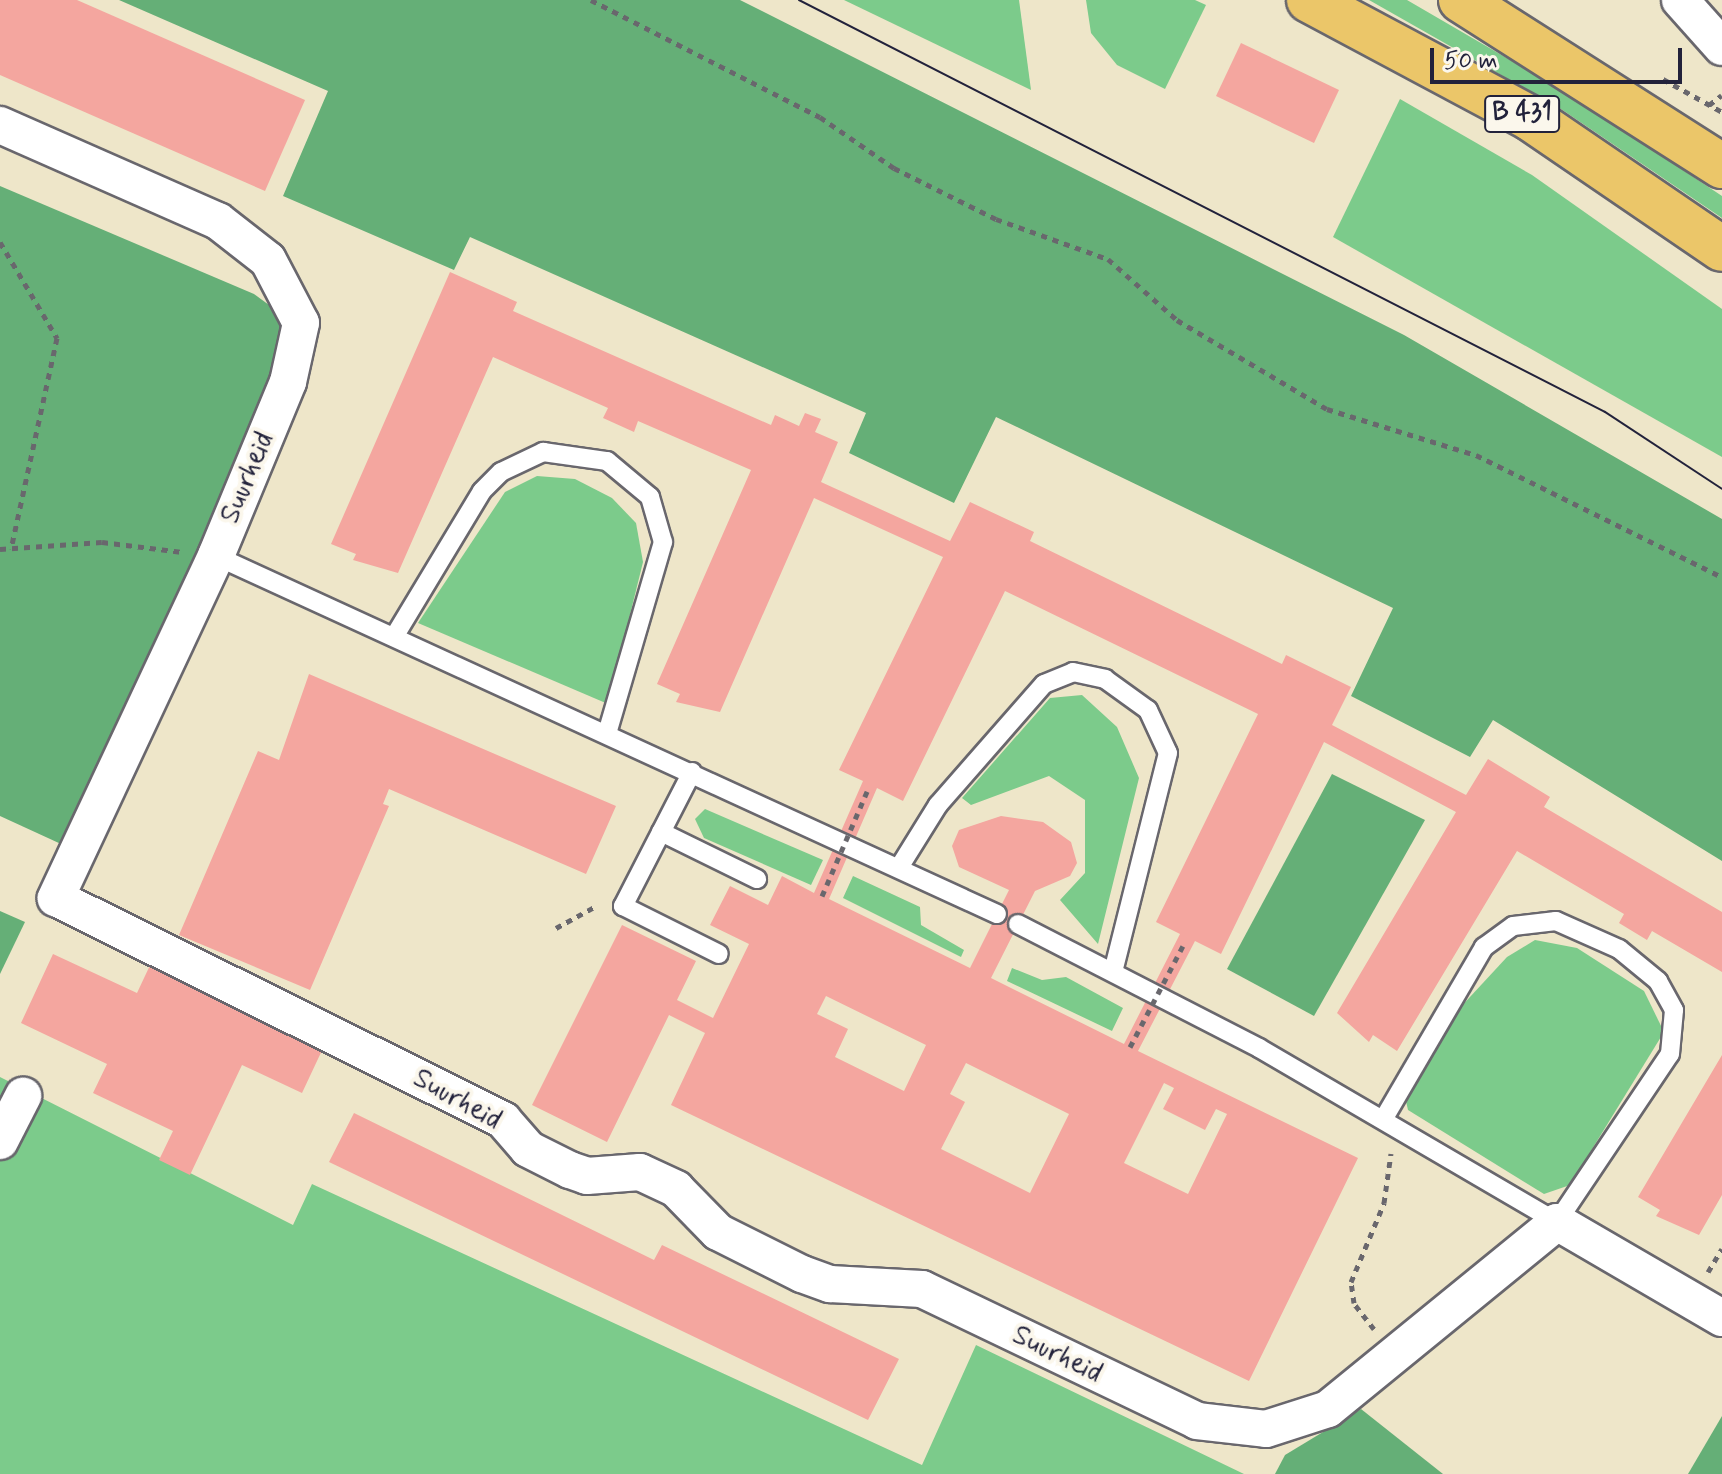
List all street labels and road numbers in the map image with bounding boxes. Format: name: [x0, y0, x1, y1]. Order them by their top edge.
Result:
road number: B 431: [1484, 92, 1560, 136]
street label: Suurheid: [214, 427, 282, 529]
street label: Suurheid: [407, 1062, 507, 1138]
street label: Suurheid: [1007, 1319, 1107, 1391]

